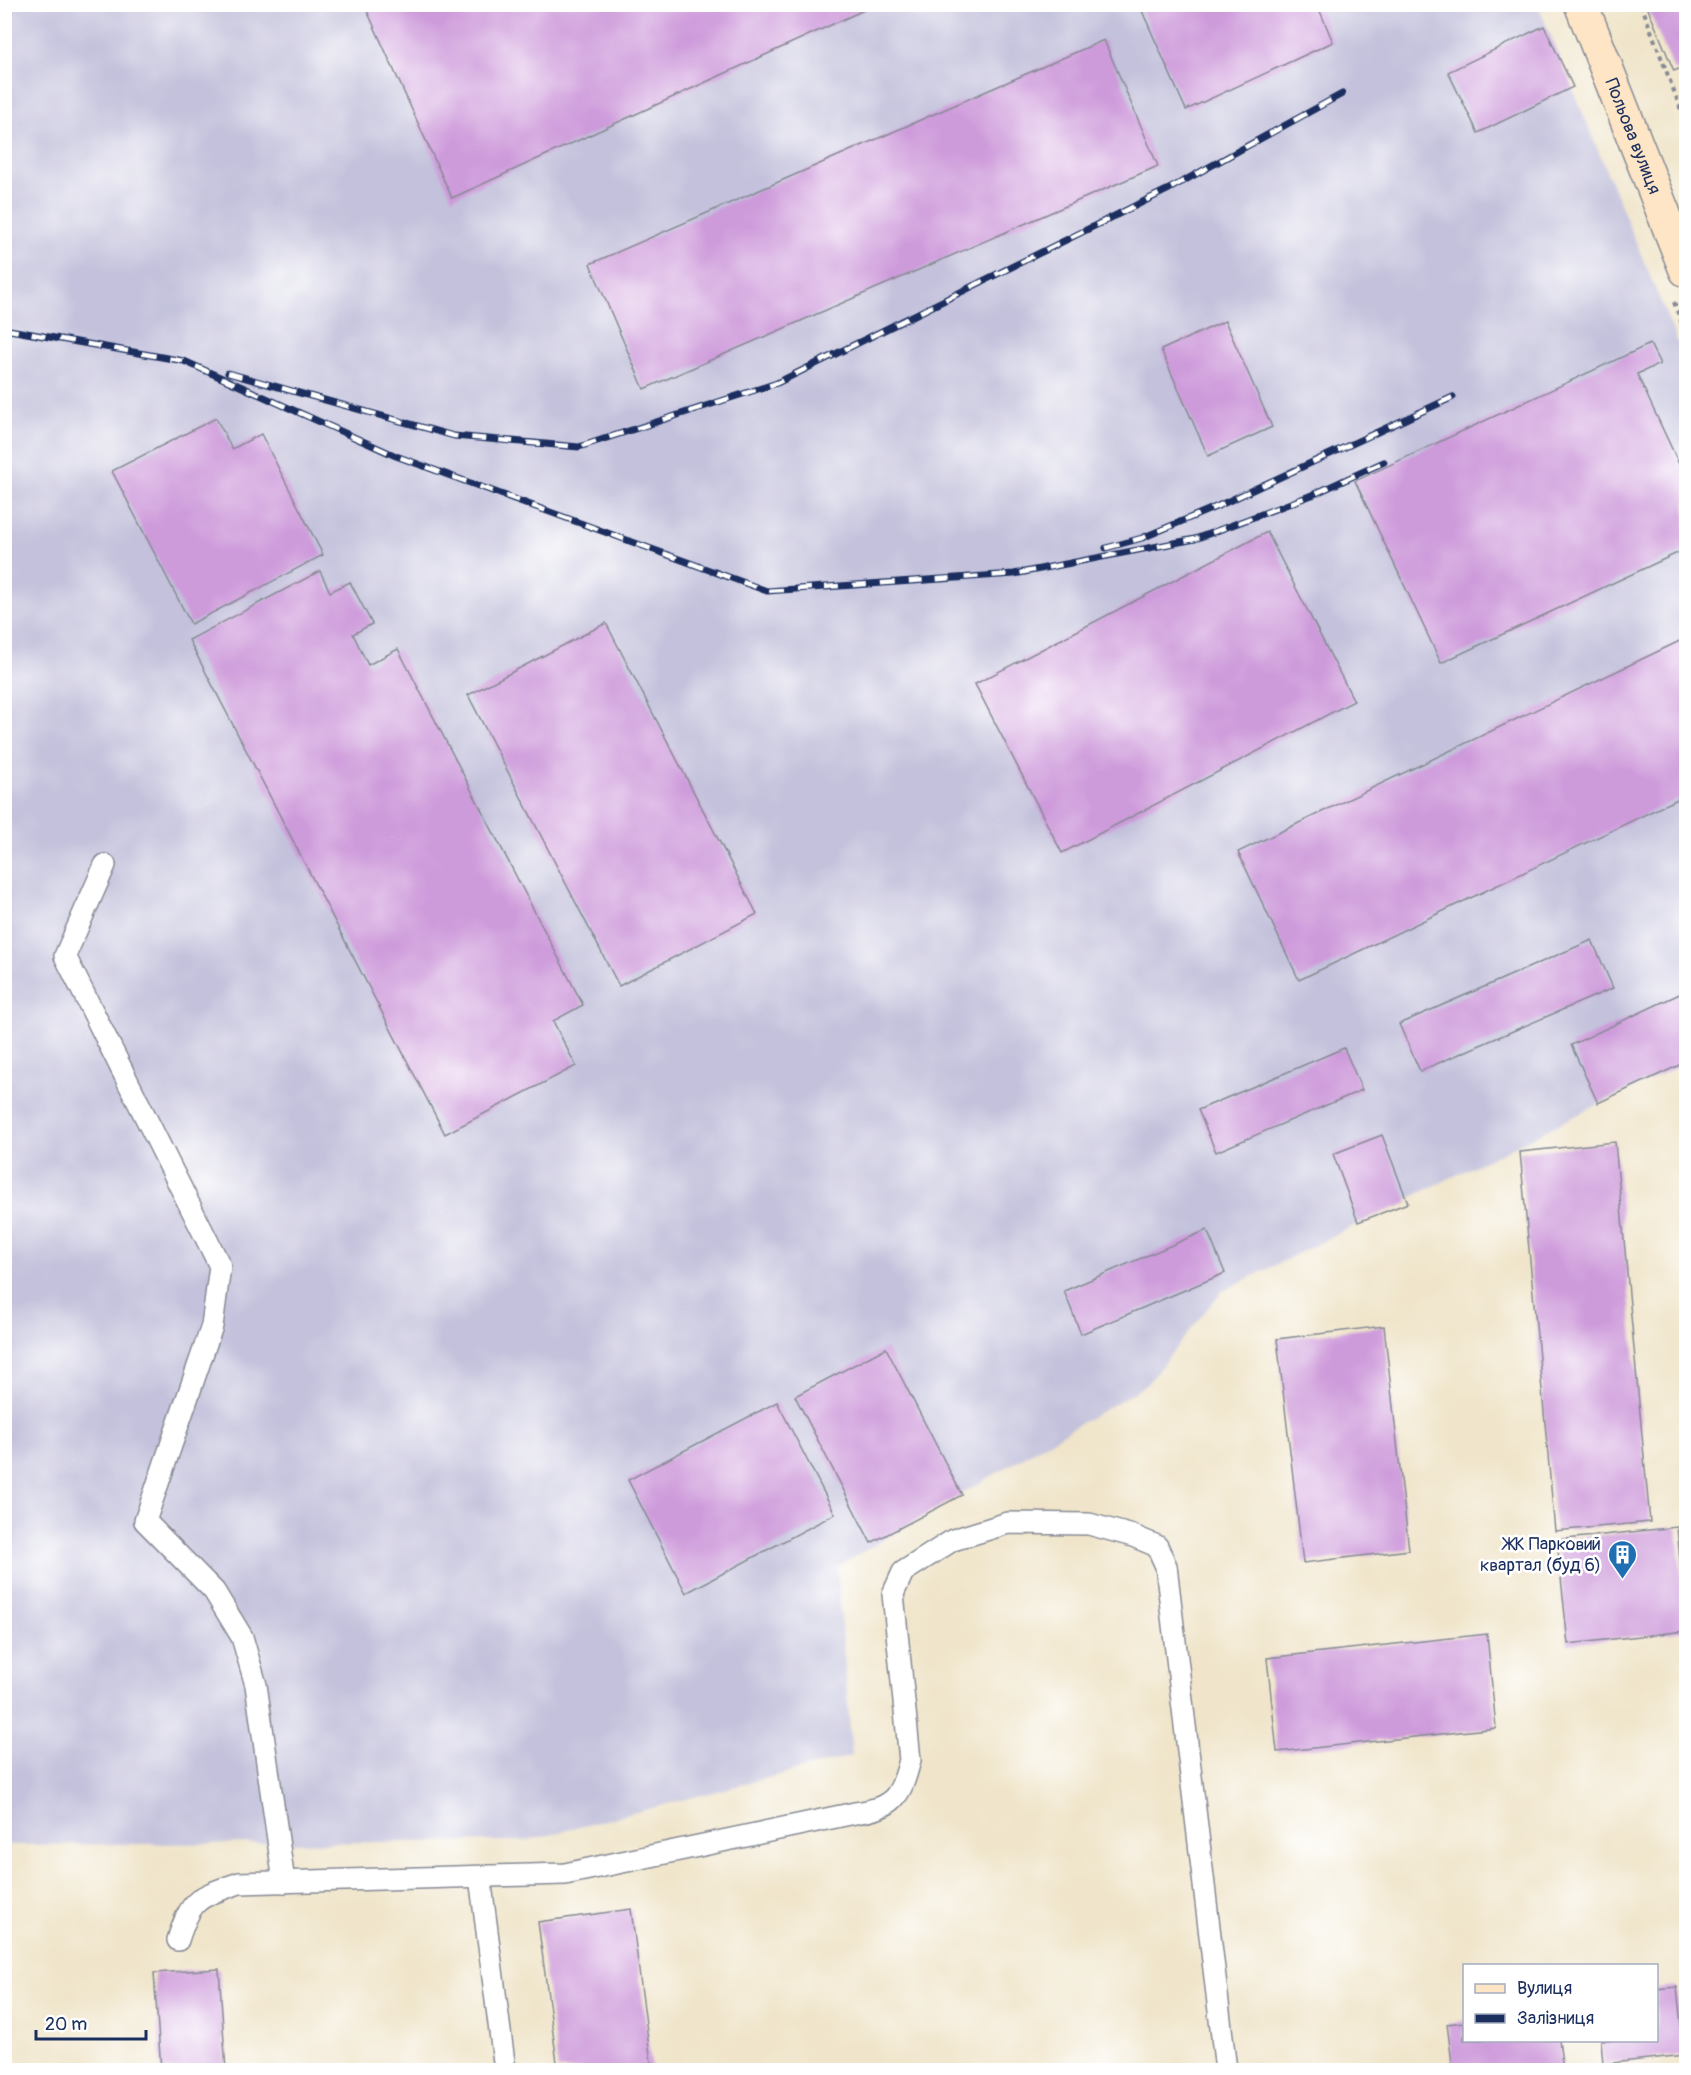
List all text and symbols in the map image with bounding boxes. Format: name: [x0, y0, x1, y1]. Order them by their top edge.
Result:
street label: Польова вулиця: [1599, 75, 1666, 198]
place label: ЖК Парковий квартал (буд 6): [1480, 1533, 1601, 1577]
building icon: ЖК Парковий квартал (буд 6): [1606, 1538, 1638, 1580]
legend: [1463, 1964, 1658, 2042]
text: Вулиця: [1517, 1977, 1572, 2000]
scale bar: [36, 2003, 146, 2041]
text: Залізниця: [1517, 2007, 1594, 2030]
text: 20 m: [45, 2013, 87, 2036]

